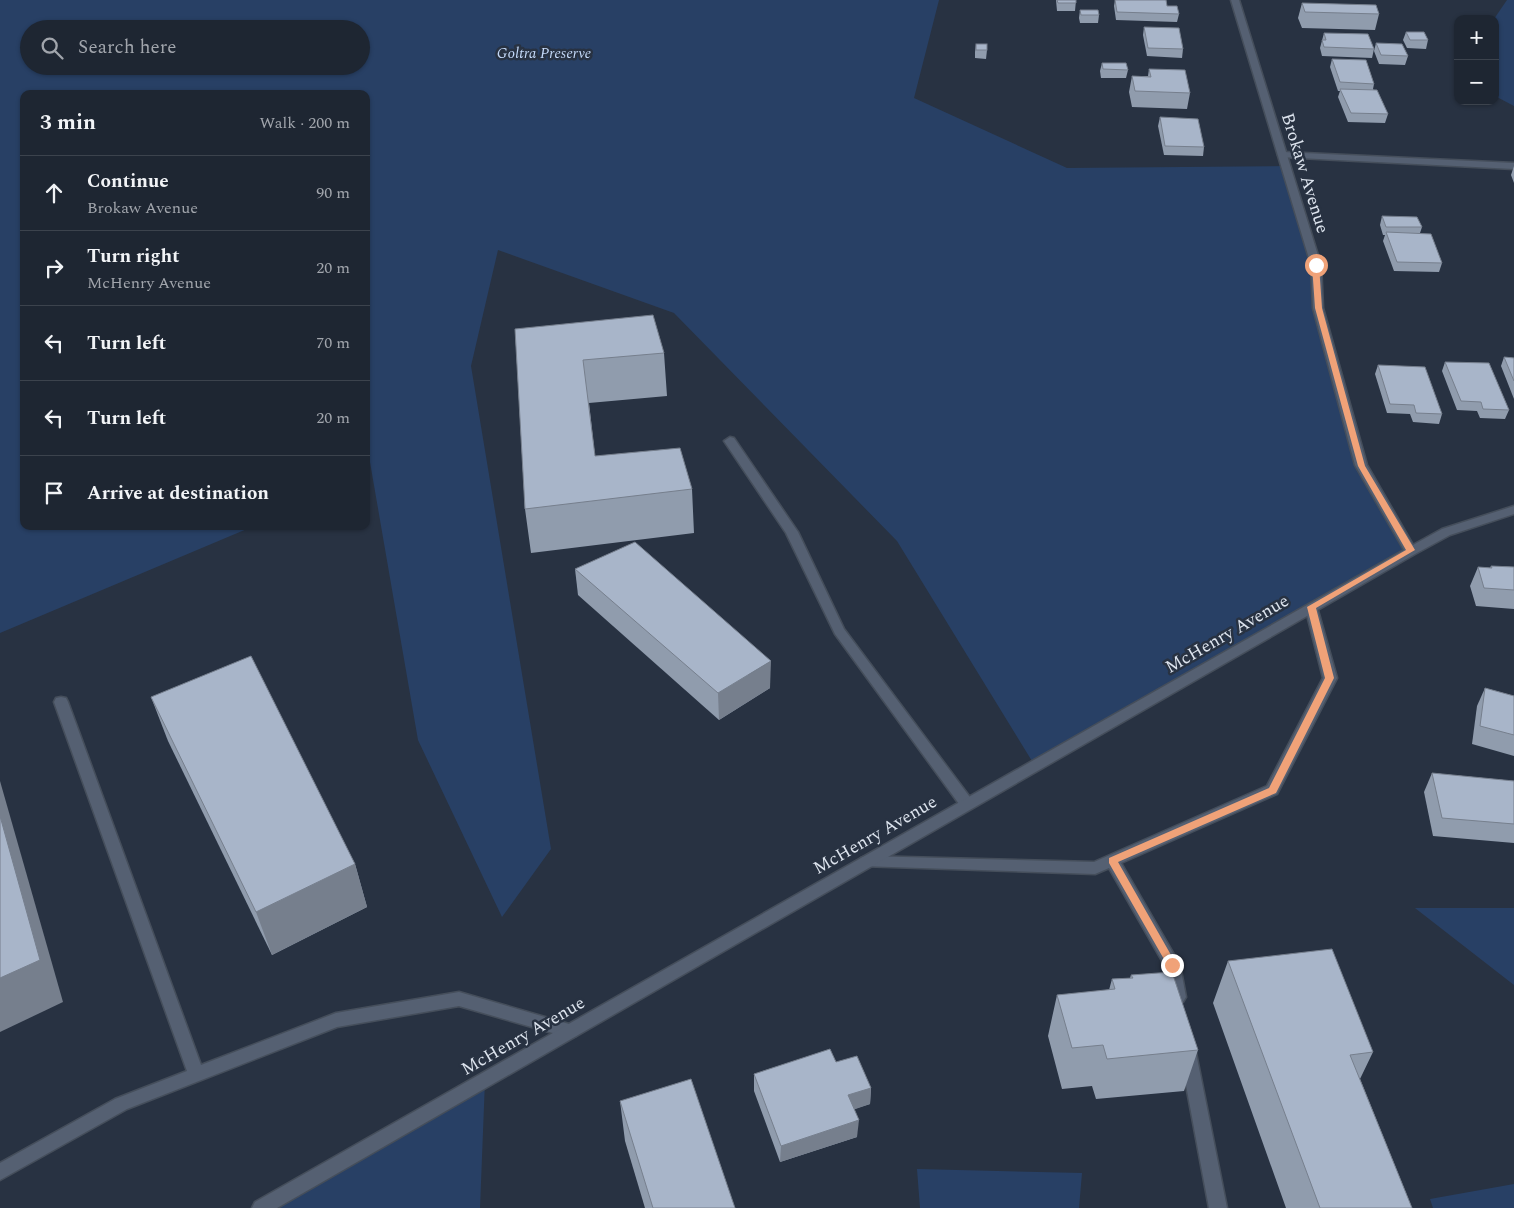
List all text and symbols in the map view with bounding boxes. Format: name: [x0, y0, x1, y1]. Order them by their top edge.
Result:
map controls: [1454, 15, 1499, 105]
button: +: [1454, 15, 1499, 60]
search box: [20, 20, 370, 75]
text: Search here: [78, 33, 177, 62]
icon: search: [38, 34, 66, 62]
park label: Goltra Preserve: [497, 42, 592, 65]
button: −: [1454, 60, 1499, 105]
text: 3 min: [40, 107, 96, 139]
street label: Brokaw Avenue: [1274, 109, 1336, 237]
text: Walk · 200 m: [259, 111, 350, 135]
text: Continue: [87, 167, 169, 196]
icon: ahead: [40, 179, 68, 207]
text: 90 m: [316, 181, 350, 205]
text: Brokaw Avenue: [87, 196, 198, 220]
text: Turn right: [87, 242, 180, 271]
icon: right: [40, 254, 68, 282]
route start: [1305, 254, 1328, 277]
text: 20 m: [316, 256, 350, 280]
text: McHenry Avenue: [87, 271, 211, 295]
icon: left: [40, 329, 68, 357]
text: Turn left: [87, 329, 166, 358]
text: 70 m: [316, 331, 350, 355]
icon: left: [40, 404, 68, 432]
text: Turn left: [87, 404, 166, 433]
text: 20 m: [316, 406, 350, 430]
icon: arrive: [40, 479, 68, 507]
text: Arrive at destination: [87, 479, 269, 508]
street label: McHenry Avenue: [1160, 587, 1294, 681]
street label: McHenry Avenue: [808, 788, 942, 882]
route end: [1161, 954, 1184, 977]
street label: McHenry Avenue: [456, 989, 590, 1083]

